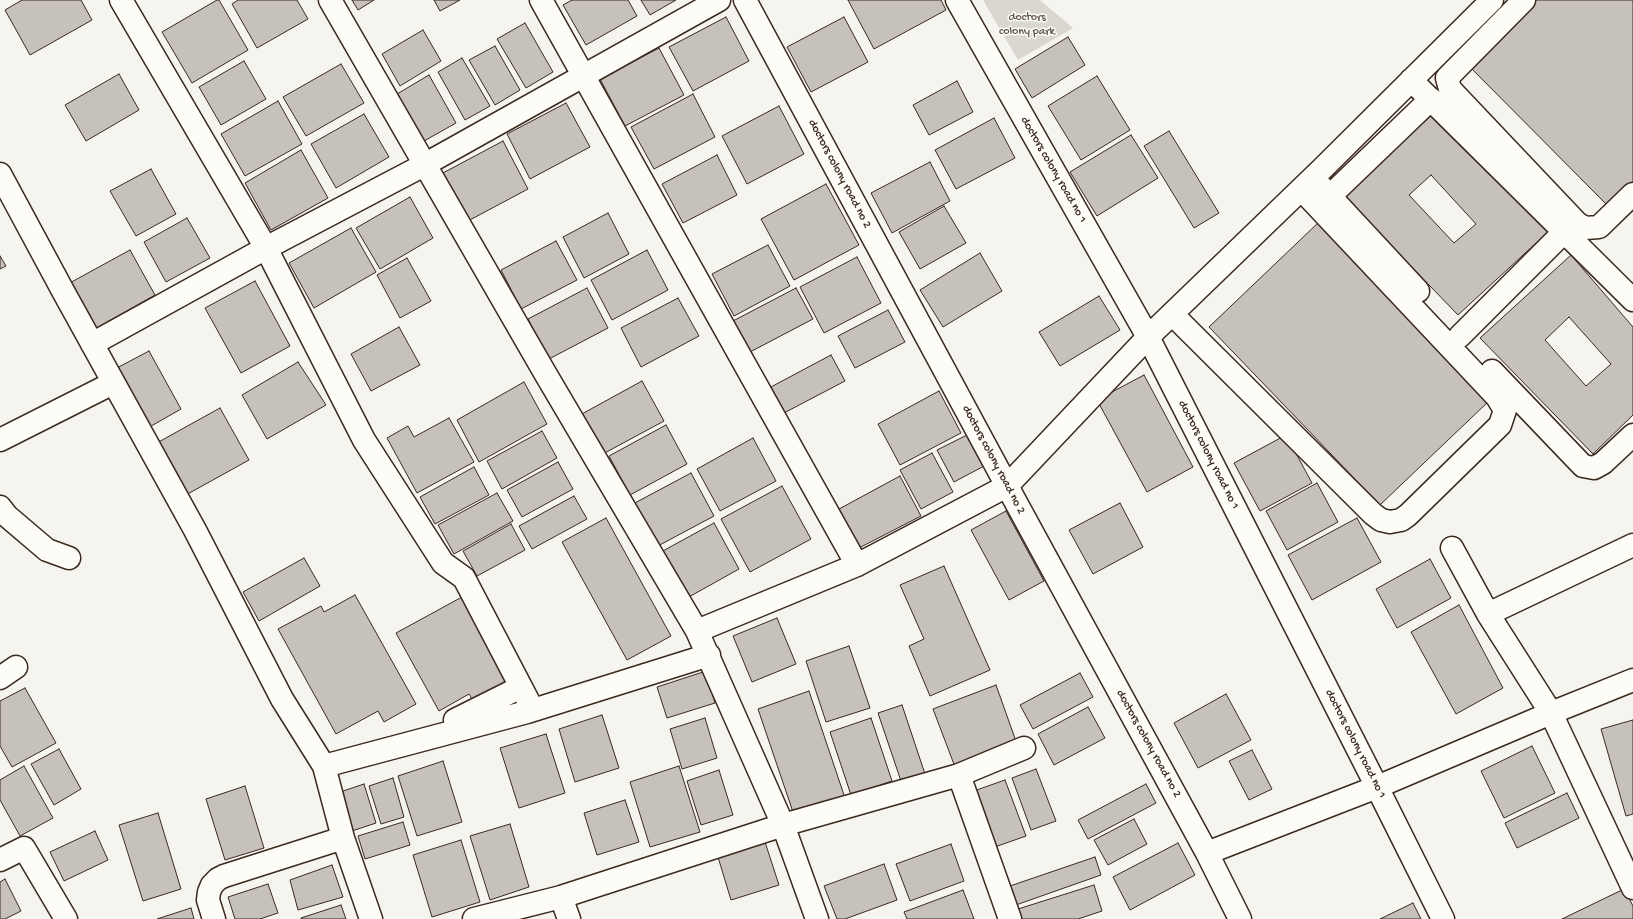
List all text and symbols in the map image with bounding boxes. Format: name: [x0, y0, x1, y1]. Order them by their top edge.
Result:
park label: doctors colony park: [999, 11, 1055, 39]
street label: doctors colony road no 1: [1017, 114, 1089, 226]
street label: doctors colony road no 2: [804, 117, 874, 231]
street label: doctors colony road no 1: [1174, 398, 1242, 512]
street label: doctors colony road no 2: [958, 403, 1028, 517]
street label: doctors colony road no 2: [1112, 687, 1184, 801]
street label: doctors colony road no 1: [1321, 687, 1389, 801]

